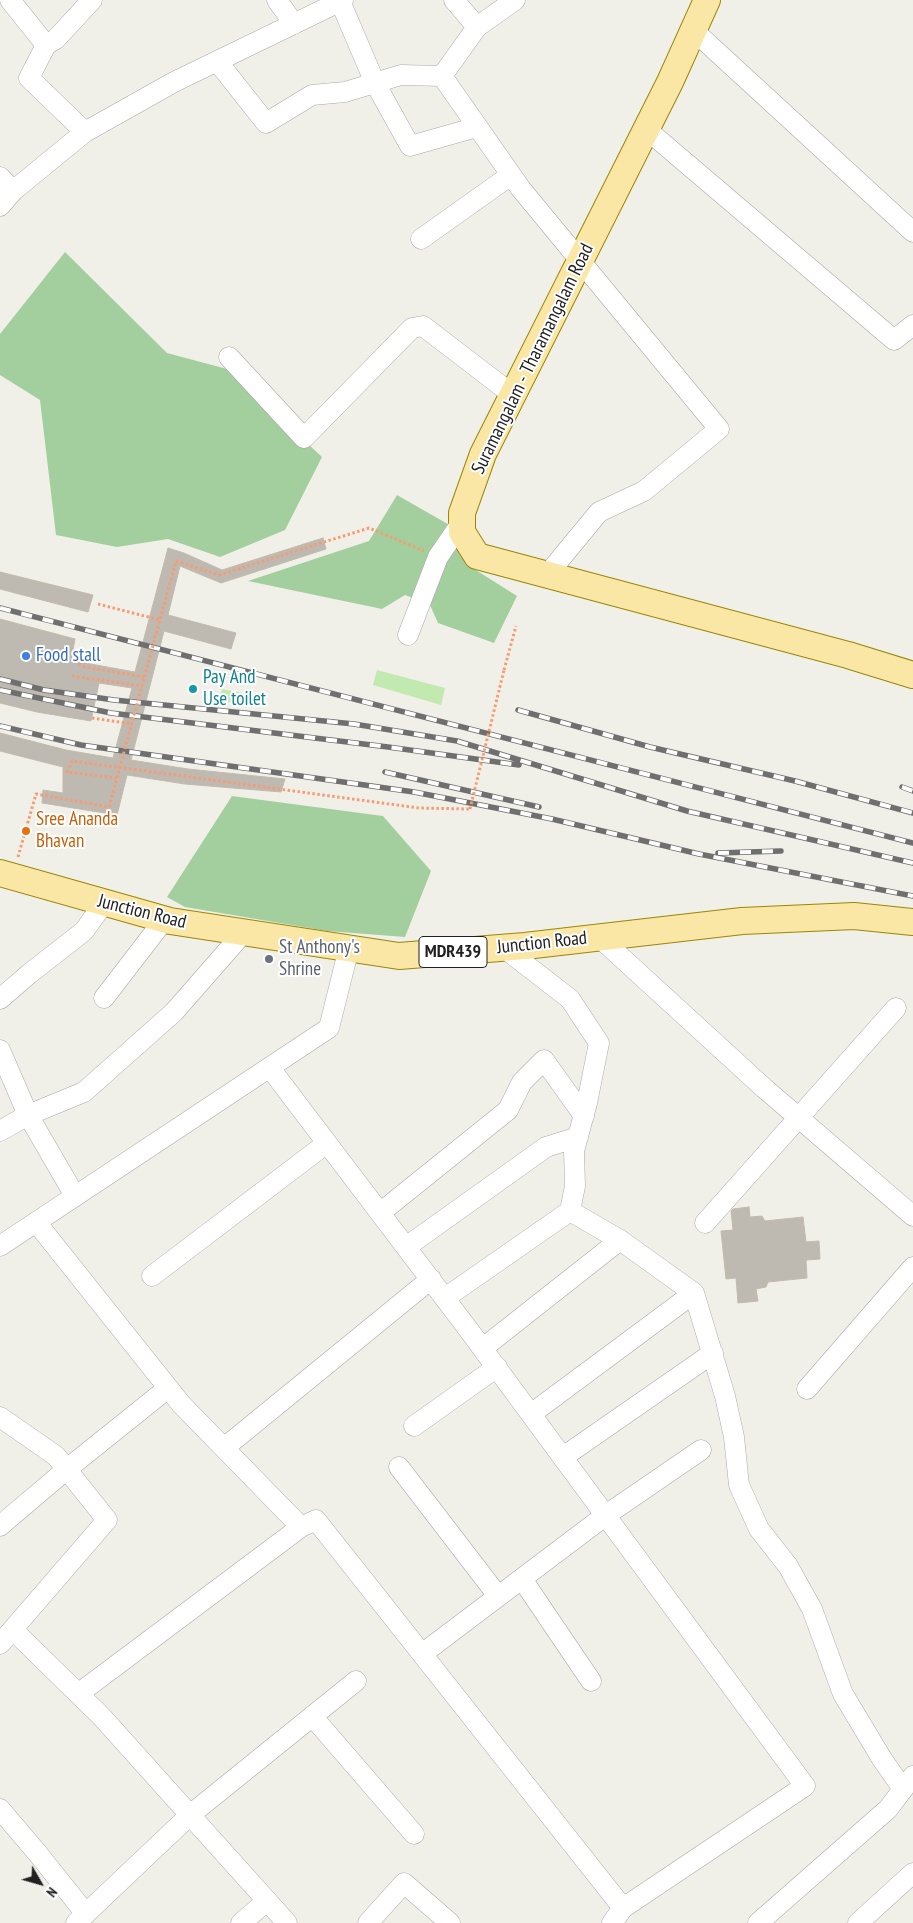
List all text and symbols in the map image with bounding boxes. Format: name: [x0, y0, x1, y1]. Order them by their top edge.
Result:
street label: Suramangalam - Tharamangalam Road: [467, 240, 599, 478]
place label: Food stall: [36, 645, 101, 667]
marker: Food stall: [20, 650, 32, 662]
place label: Pay And Use toilet: [203, 667, 266, 711]
marker: Pay And Use toilet: [187, 683, 199, 695]
place label: Sree Ananda Bhavan: [36, 809, 118, 853]
marker: Sree Ananda Bhavan: [20, 825, 32, 837]
street label: Junction Road: [95, 890, 189, 934]
street label: Junction Road: [496, 927, 588, 959]
road number: MDR439: [419, 936, 487, 968]
place label: St Anthony's Shrine: [279, 937, 360, 981]
marker: St Anthony's Shrine: [263, 953, 275, 965]
north arrow: [15, 1858, 65, 1908]
text: N: [42, 1884, 61, 1901]

